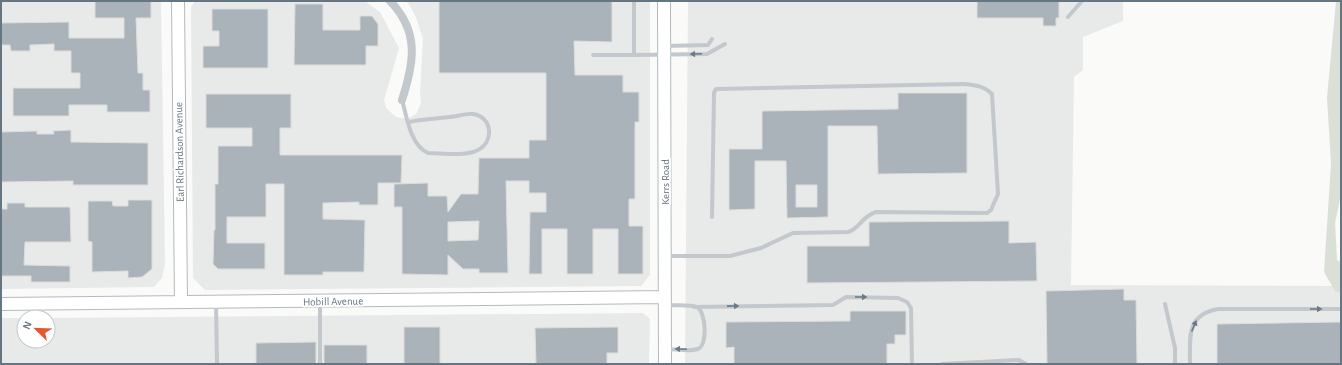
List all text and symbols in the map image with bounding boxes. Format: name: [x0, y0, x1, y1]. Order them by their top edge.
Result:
one-way arrow: [689, 51, 702, 57]
street label: Earl Richardson Avenue: [173, 102, 186, 202]
street label: Kerrs Road: [660, 159, 671, 205]
one-way arrow: [855, 294, 868, 300]
street label: Hobill Avenue: [303, 295, 363, 308]
one-way arrow: [727, 303, 740, 309]
one-way arrow: [1310, 306, 1323, 312]
north arrow: [16, 309, 56, 349]
text: N: [21, 320, 34, 331]
one-way arrow: [1191, 320, 1197, 331]
one-way arrow: [675, 346, 687, 353]

